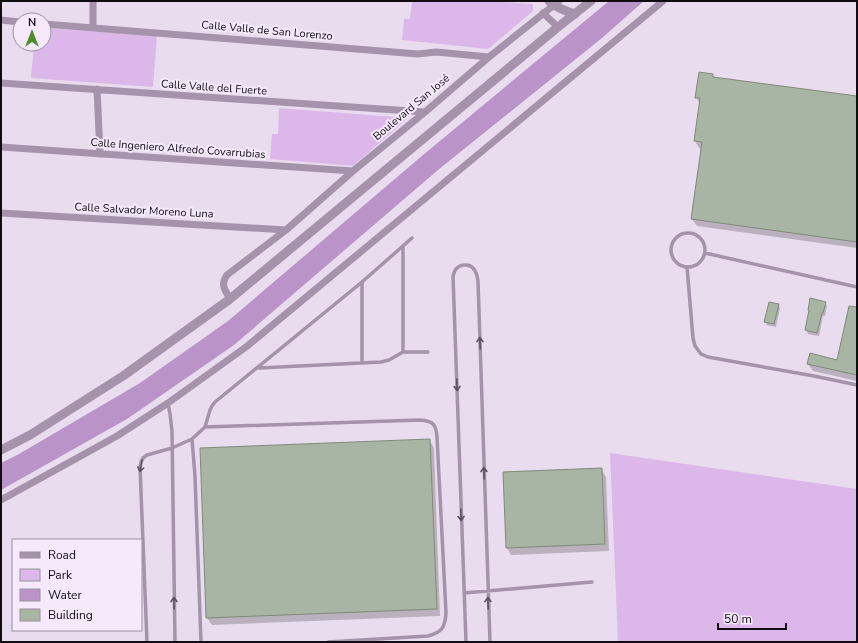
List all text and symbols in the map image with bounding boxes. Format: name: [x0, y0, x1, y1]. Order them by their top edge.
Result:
north arrow: [12, 12, 52, 52]
text: N: [28, 15, 36, 30]
street label: Calle Valle de San Lorenzo: [201, 17, 333, 44]
street label: Boulevard San José: [370, 71, 453, 144]
street label: Calle Valle del Fuerte: [160, 76, 268, 99]
street label: Calle Ingeniero Alfredo Covarrubias: [90, 135, 266, 162]
street label: Calle Salvador Moreno Luna: [74, 199, 214, 222]
one-way arrow: [476, 337, 483, 350]
one-way arrow: [453, 378, 461, 391]
one-way arrow: [137, 460, 145, 473]
one-way arrow: [480, 467, 488, 480]
one-way arrow: [458, 508, 465, 521]
legend: [12, 539, 142, 631]
text: Road: [48, 547, 76, 563]
text: Park: [48, 567, 73, 583]
text: Water: [48, 587, 82, 603]
one-way arrow: [170, 597, 178, 610]
one-way arrow: [484, 597, 492, 610]
scale bar: [718, 605, 786, 631]
text: Building: [48, 607, 93, 623]
text: 50 m: [724, 611, 752, 627]

